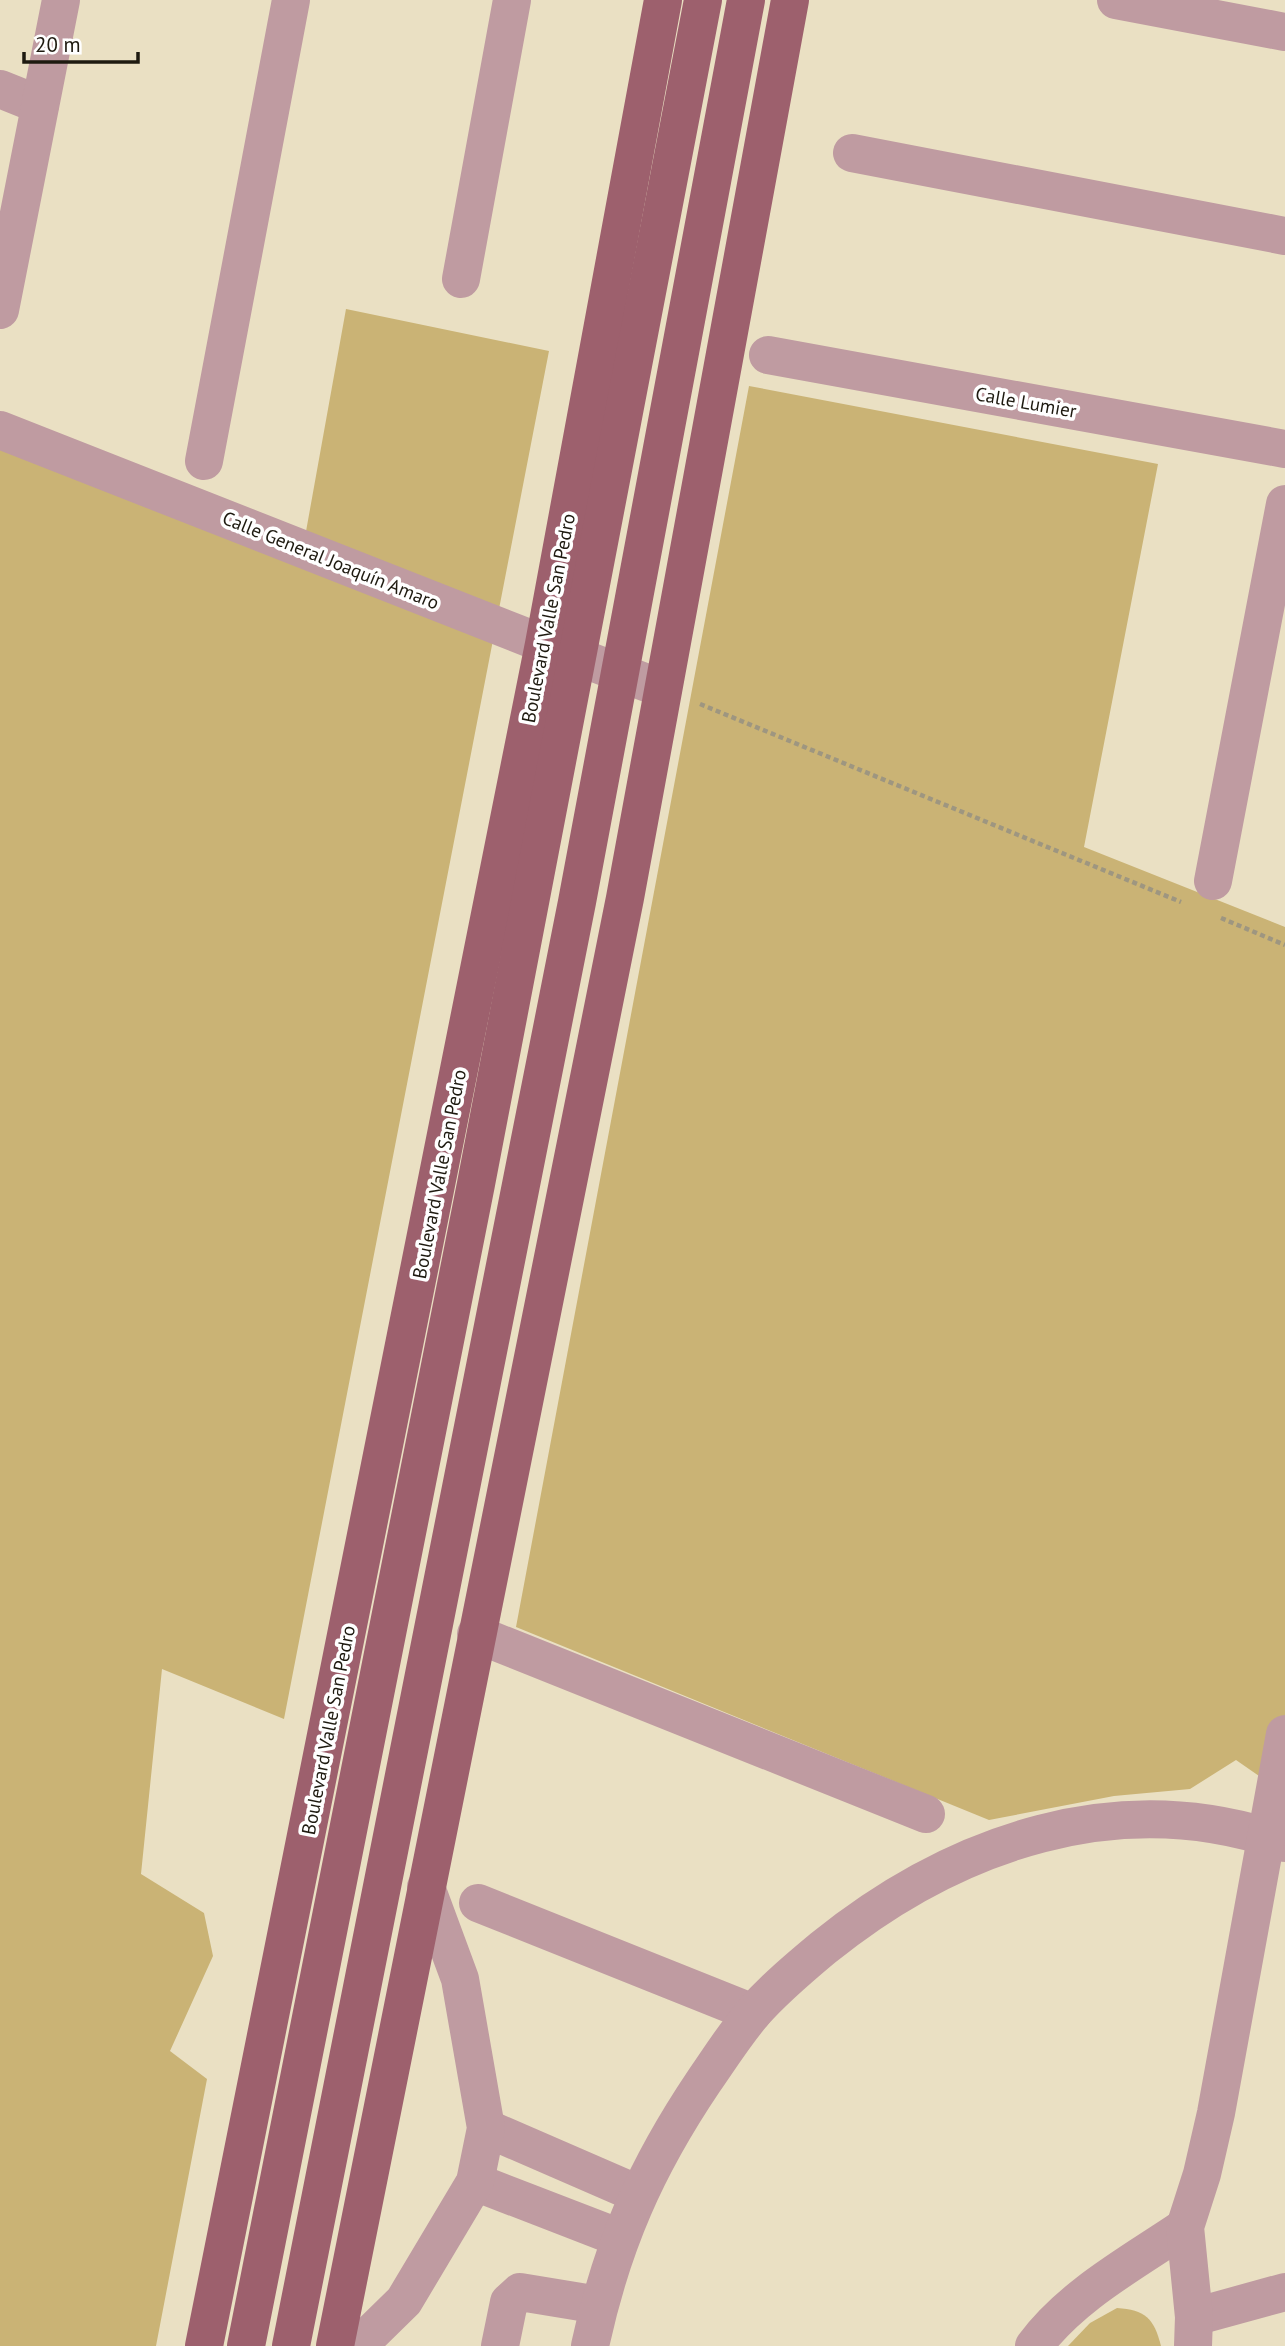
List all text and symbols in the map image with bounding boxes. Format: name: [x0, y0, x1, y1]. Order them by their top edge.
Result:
scale bar: [24, 21, 138, 65]
text: 20 m: [35, 31, 81, 58]
street label: Calle Lumier: [974, 381, 1079, 423]
street label: Calle General Joaquín Amaro: [219, 505, 443, 615]
street label: Boulevard Valle San Pedro: [516, 511, 580, 725]
street label: Boulevard Valle San Pedro: [407, 1067, 471, 1281]
street label: Boulevard Valle San Pedro: [296, 1623, 360, 1837]

